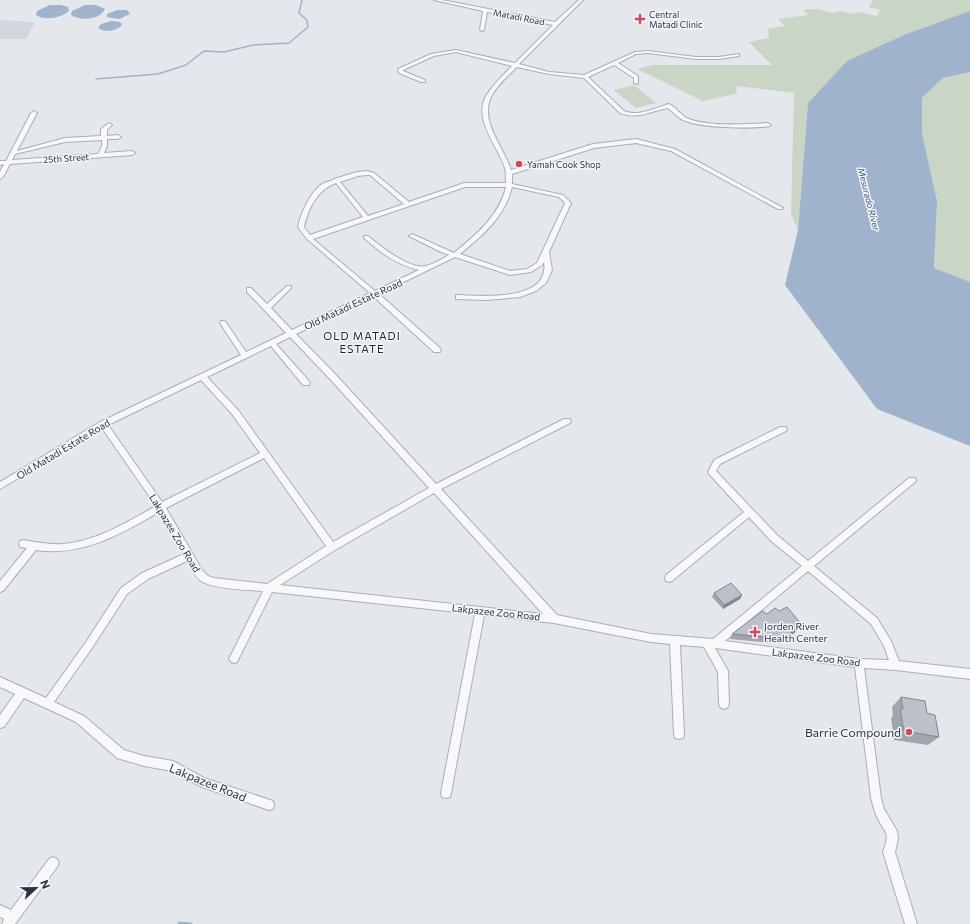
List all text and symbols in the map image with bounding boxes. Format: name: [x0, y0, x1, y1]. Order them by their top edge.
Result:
street label: Matadi Road: [492, 7, 546, 27]
place label: Central Matadi Clinic: [649, 9, 703, 30]
marker: Central Matadi Clinic: [634, 13, 646, 25]
street label: 25th Street: [43, 151, 90, 165]
marker: Yamah Cook Shop: [514, 159, 524, 169]
place label: Yamah Cook Shop: [527, 159, 601, 170]
water label: Mesurado River: [856, 167, 882, 232]
street label: Old Matadi Estate Road: [302, 276, 404, 332]
district label: OLD MATADI ESTATE: [323, 329, 401, 355]
street label: Old Matadi Estate Road: [14, 416, 112, 482]
street label: Lakpazee Zoo Road: [147, 492, 203, 574]
street label: Lakpazee Zoo Road: [451, 601, 541, 623]
place label: Jorden River Health Center: [764, 620, 827, 644]
marker: Jorden River Health Center: [749, 626, 761, 638]
street label: Lakpazee Zoo Road: [771, 646, 861, 668]
place label: Barrie Compound: [805, 725, 901, 739]
marker: Barrie Compound: [904, 727, 914, 737]
street label: Lakpazee Road: [167, 760, 249, 804]
north arrow: [16, 868, 56, 908]
text: N: [38, 878, 53, 890]

